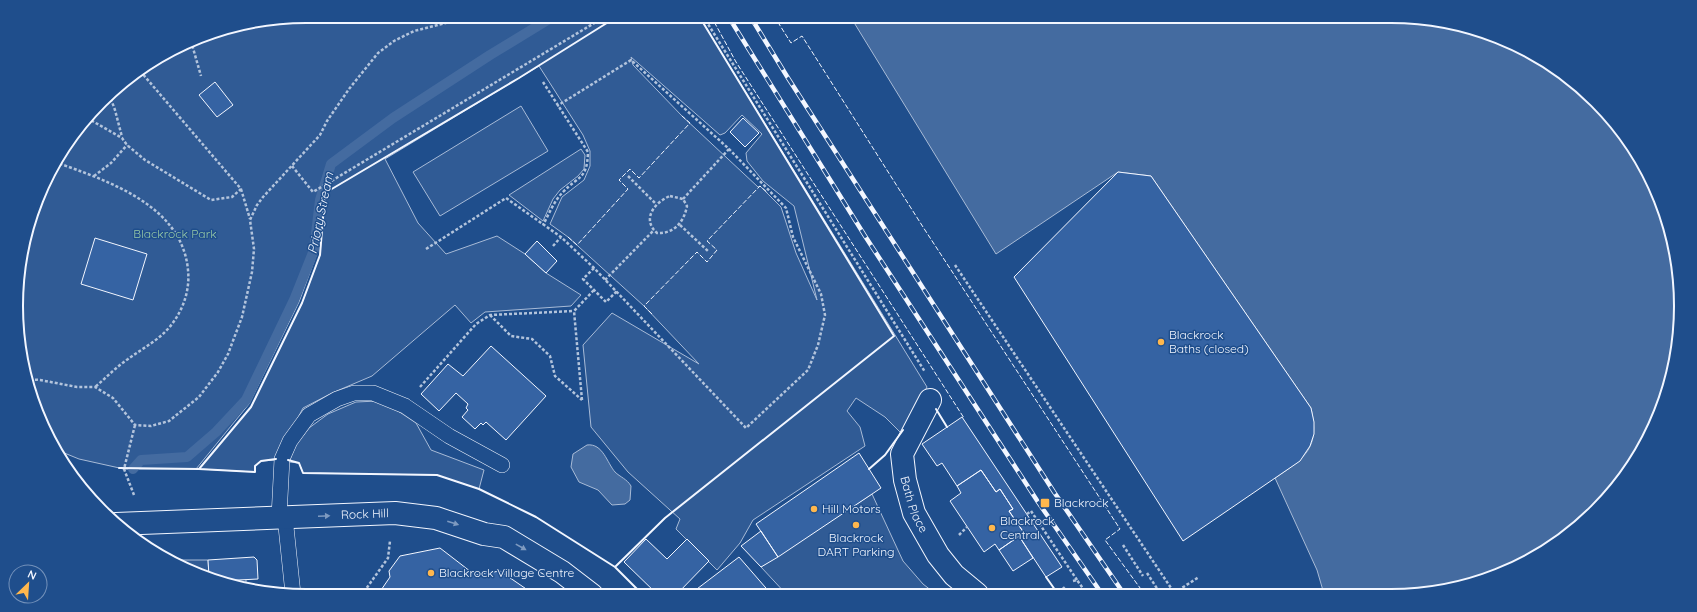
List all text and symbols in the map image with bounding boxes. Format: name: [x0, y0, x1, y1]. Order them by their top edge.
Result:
water label: Priory Stream: [304, 170, 337, 255]
park label: Blackrock Park: [133, 226, 217, 241]
place label: Blackrock Baths (closed): [1169, 327, 1249, 356]
marker: Blackrock Baths (closed): [1156, 337, 1166, 347]
street label: Bath Place: [897, 474, 932, 535]
place label: Blackrock: [1054, 495, 1109, 510]
marker: Blackrock: [1039, 497, 1051, 509]
place label: Hill Motors: [822, 501, 881, 516]
marker: Hill Motors: [809, 504, 819, 514]
street label: Rock Hill: [341, 505, 389, 522]
one-way arrow: [318, 512, 330, 519]
place label: Blackrock Central: [1000, 513, 1055, 542]
one-way arrow: [448, 520, 460, 526]
marker: Blackrock DART Parking: [851, 520, 861, 530]
marker: Blackrock Central: [987, 523, 997, 533]
place label: Blackrock DART Parking: [817, 530, 895, 559]
one-way arrow: [515, 543, 527, 550]
north arrow: [8, 564, 48, 604]
place label: Blackrock Village Centre: [439, 565, 575, 580]
text: N: [26, 567, 39, 583]
marker: Blackrock Village Centre: [426, 568, 436, 578]

